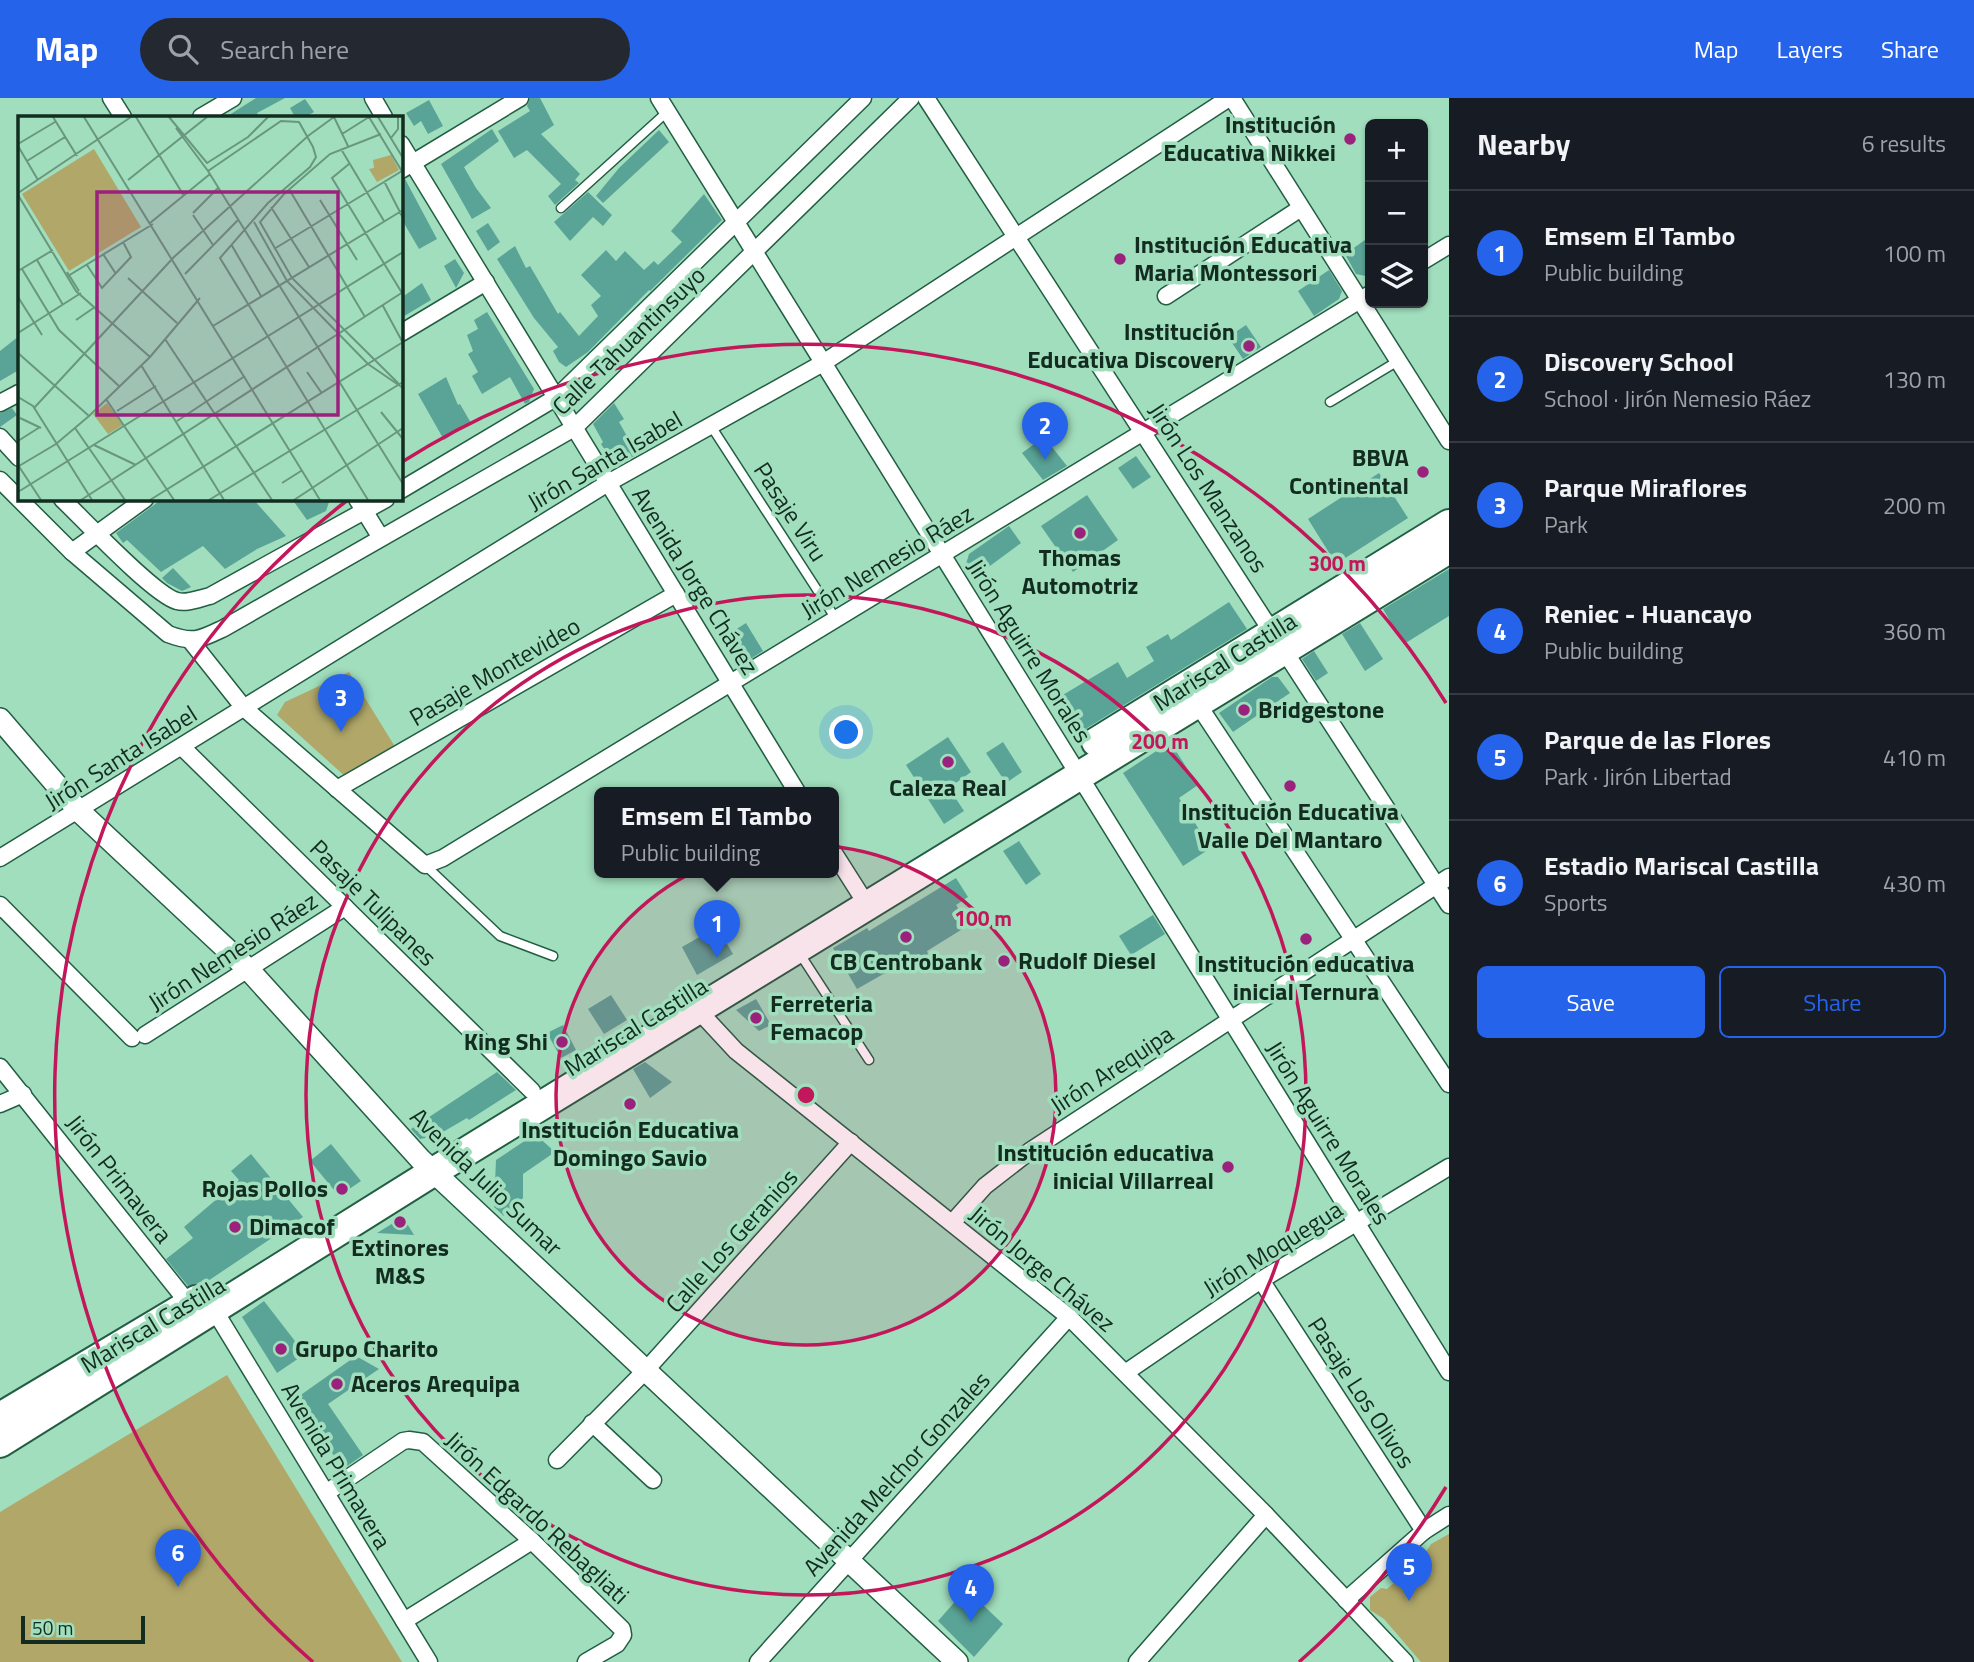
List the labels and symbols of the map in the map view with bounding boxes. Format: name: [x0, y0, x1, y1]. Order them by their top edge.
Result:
place label: Institución Educativa Nikkei: [1163, 106, 1336, 170]
inset map: [18, 116, 402, 500]
marker: Institución Educativa Nikkei: [1342, 131, 1358, 147]
place label: Institución Educativa Maria Montessori: [1134, 226, 1352, 290]
marker: Institución Educativa Maria Montessori: [1112, 251, 1128, 267]
street label: Calle Tahuantinsuyo: [543, 257, 713, 423]
place label: Institución Educativa Discovery: [1027, 313, 1235, 377]
marker: Institución Educativa Discovery: [1241, 338, 1257, 354]
street label: Jirón Los Manzanos: [1140, 395, 1277, 580]
street label: Jirón Santa Isabel: [520, 401, 689, 519]
pin: 2: [1022, 402, 1068, 460]
place label: BBVA Continental: [1289, 439, 1410, 503]
street label: Pasaje Viru: [745, 455, 837, 568]
marker: BBVA Continental: [1415, 464, 1431, 480]
street label: Avenida Jorge Chávez: [624, 480, 768, 681]
street label: Jirón Nemesio Ráez: [793, 495, 980, 627]
marker: Thomas Automotriz: [1072, 525, 1088, 541]
place label: Thomas Automotriz: [1022, 539, 1138, 603]
text: 300 m: [1308, 547, 1366, 579]
street label: Jirón Aguirre Morales: [959, 551, 1101, 750]
street label: Mariscal Castilla: [1146, 603, 1303, 720]
street label: Pasaje Montevideo: [402, 608, 587, 735]
pin: 3: [318, 674, 364, 732]
place label: Bridgestone: [1258, 691, 1384, 727]
street label: Jirón Santa Isabel: [37, 696, 204, 819]
marker: Bridgestone: [1236, 702, 1252, 718]
your location: [829, 715, 863, 749]
text: 200 m: [1131, 725, 1189, 757]
marker: Caleza Real: [940, 754, 956, 770]
place label: Caleza Real: [889, 769, 1007, 805]
marker: Institución Educativa Valle Del Mantaro: [1282, 778, 1298, 794]
place label: Institución Educativa Valle Del Mantaro: [1181, 793, 1399, 857]
street label: Pasaje Tulipanes: [302, 831, 445, 974]
street label: Jirón Nemesio Ráez: [141, 883, 324, 1020]
pin: 1: [694, 900, 740, 958]
text: 100 m: [954, 902, 1012, 934]
marker: CB Centrobank: [898, 929, 914, 945]
marker: Institución educativa inicial Ternura: [1298, 931, 1314, 947]
place label: Rudolf Diesel: [1018, 942, 1156, 978]
place label: CB Centrobank: [830, 943, 983, 979]
place label: Institución educativa inicial Ternura: [1197, 945, 1415, 1009]
marker: Rudolf Diesel: [996, 953, 1012, 969]
street label: Mariscal Castilla: [557, 968, 714, 1085]
place label: Ferreteria Femacop: [770, 985, 873, 1049]
marker: Ferreteria Femacop: [748, 1010, 764, 1026]
street label: Jirón Arequipa: [1043, 1016, 1180, 1123]
place label: King Shi: [464, 1023, 548, 1059]
street label: Jirón Aguirre Morales: [1258, 1033, 1400, 1232]
marker: King Shi: [554, 1034, 570, 1050]
centre of rings: [794, 1083, 818, 1107]
marker: Institución Educativa Domingo Savio: [622, 1096, 638, 1112]
street label: Avenida Julio Sumar: [402, 1099, 571, 1264]
street label: Jirón Primavera: [58, 1106, 182, 1250]
place label: Institución Educativa Domingo Savio: [521, 1111, 739, 1175]
place label: Institución educativa inicial Villarreal: [997, 1134, 1214, 1198]
marker: Institución educativa inicial Villarreal: [1220, 1159, 1236, 1175]
street label: Calle Los Geranios: [657, 1160, 806, 1320]
place label: Rojas Pollos: [201, 1170, 328, 1206]
marker: Rojas Pollos: [334, 1181, 350, 1197]
street label: Jirón Moquegua: [1196, 1191, 1349, 1305]
street label: Jirón Jorge Chávez: [962, 1196, 1123, 1340]
place label: Dimacof: [249, 1208, 335, 1244]
marker: Extinores M&S: [392, 1214, 408, 1230]
marker: Dimacof: [227, 1219, 243, 1235]
place label: Extinores M&S: [351, 1229, 449, 1293]
street label: Mariscal Castilla: [73, 1267, 232, 1382]
street label: Pasaje Los Olivos: [1299, 1310, 1424, 1475]
place label: Grupo Charito: [295, 1330, 438, 1366]
marker: Grupo Charito: [273, 1341, 289, 1357]
street label: Avenida Melchor Gonzales: [794, 1363, 998, 1584]
place label: Aceros Arequipa: [351, 1365, 520, 1401]
street label: Avenida Primavera: [273, 1375, 401, 1556]
marker: Aceros Arequipa: [329, 1376, 345, 1392]
street label: Jirón Edgardo Rebagliati: [438, 1422, 638, 1612]
pin: 6: [155, 1529, 201, 1587]
pin: 5: [1386, 1543, 1432, 1601]
pin: 4: [948, 1564, 994, 1622]
scale bar: [21, 1613, 145, 1645]

